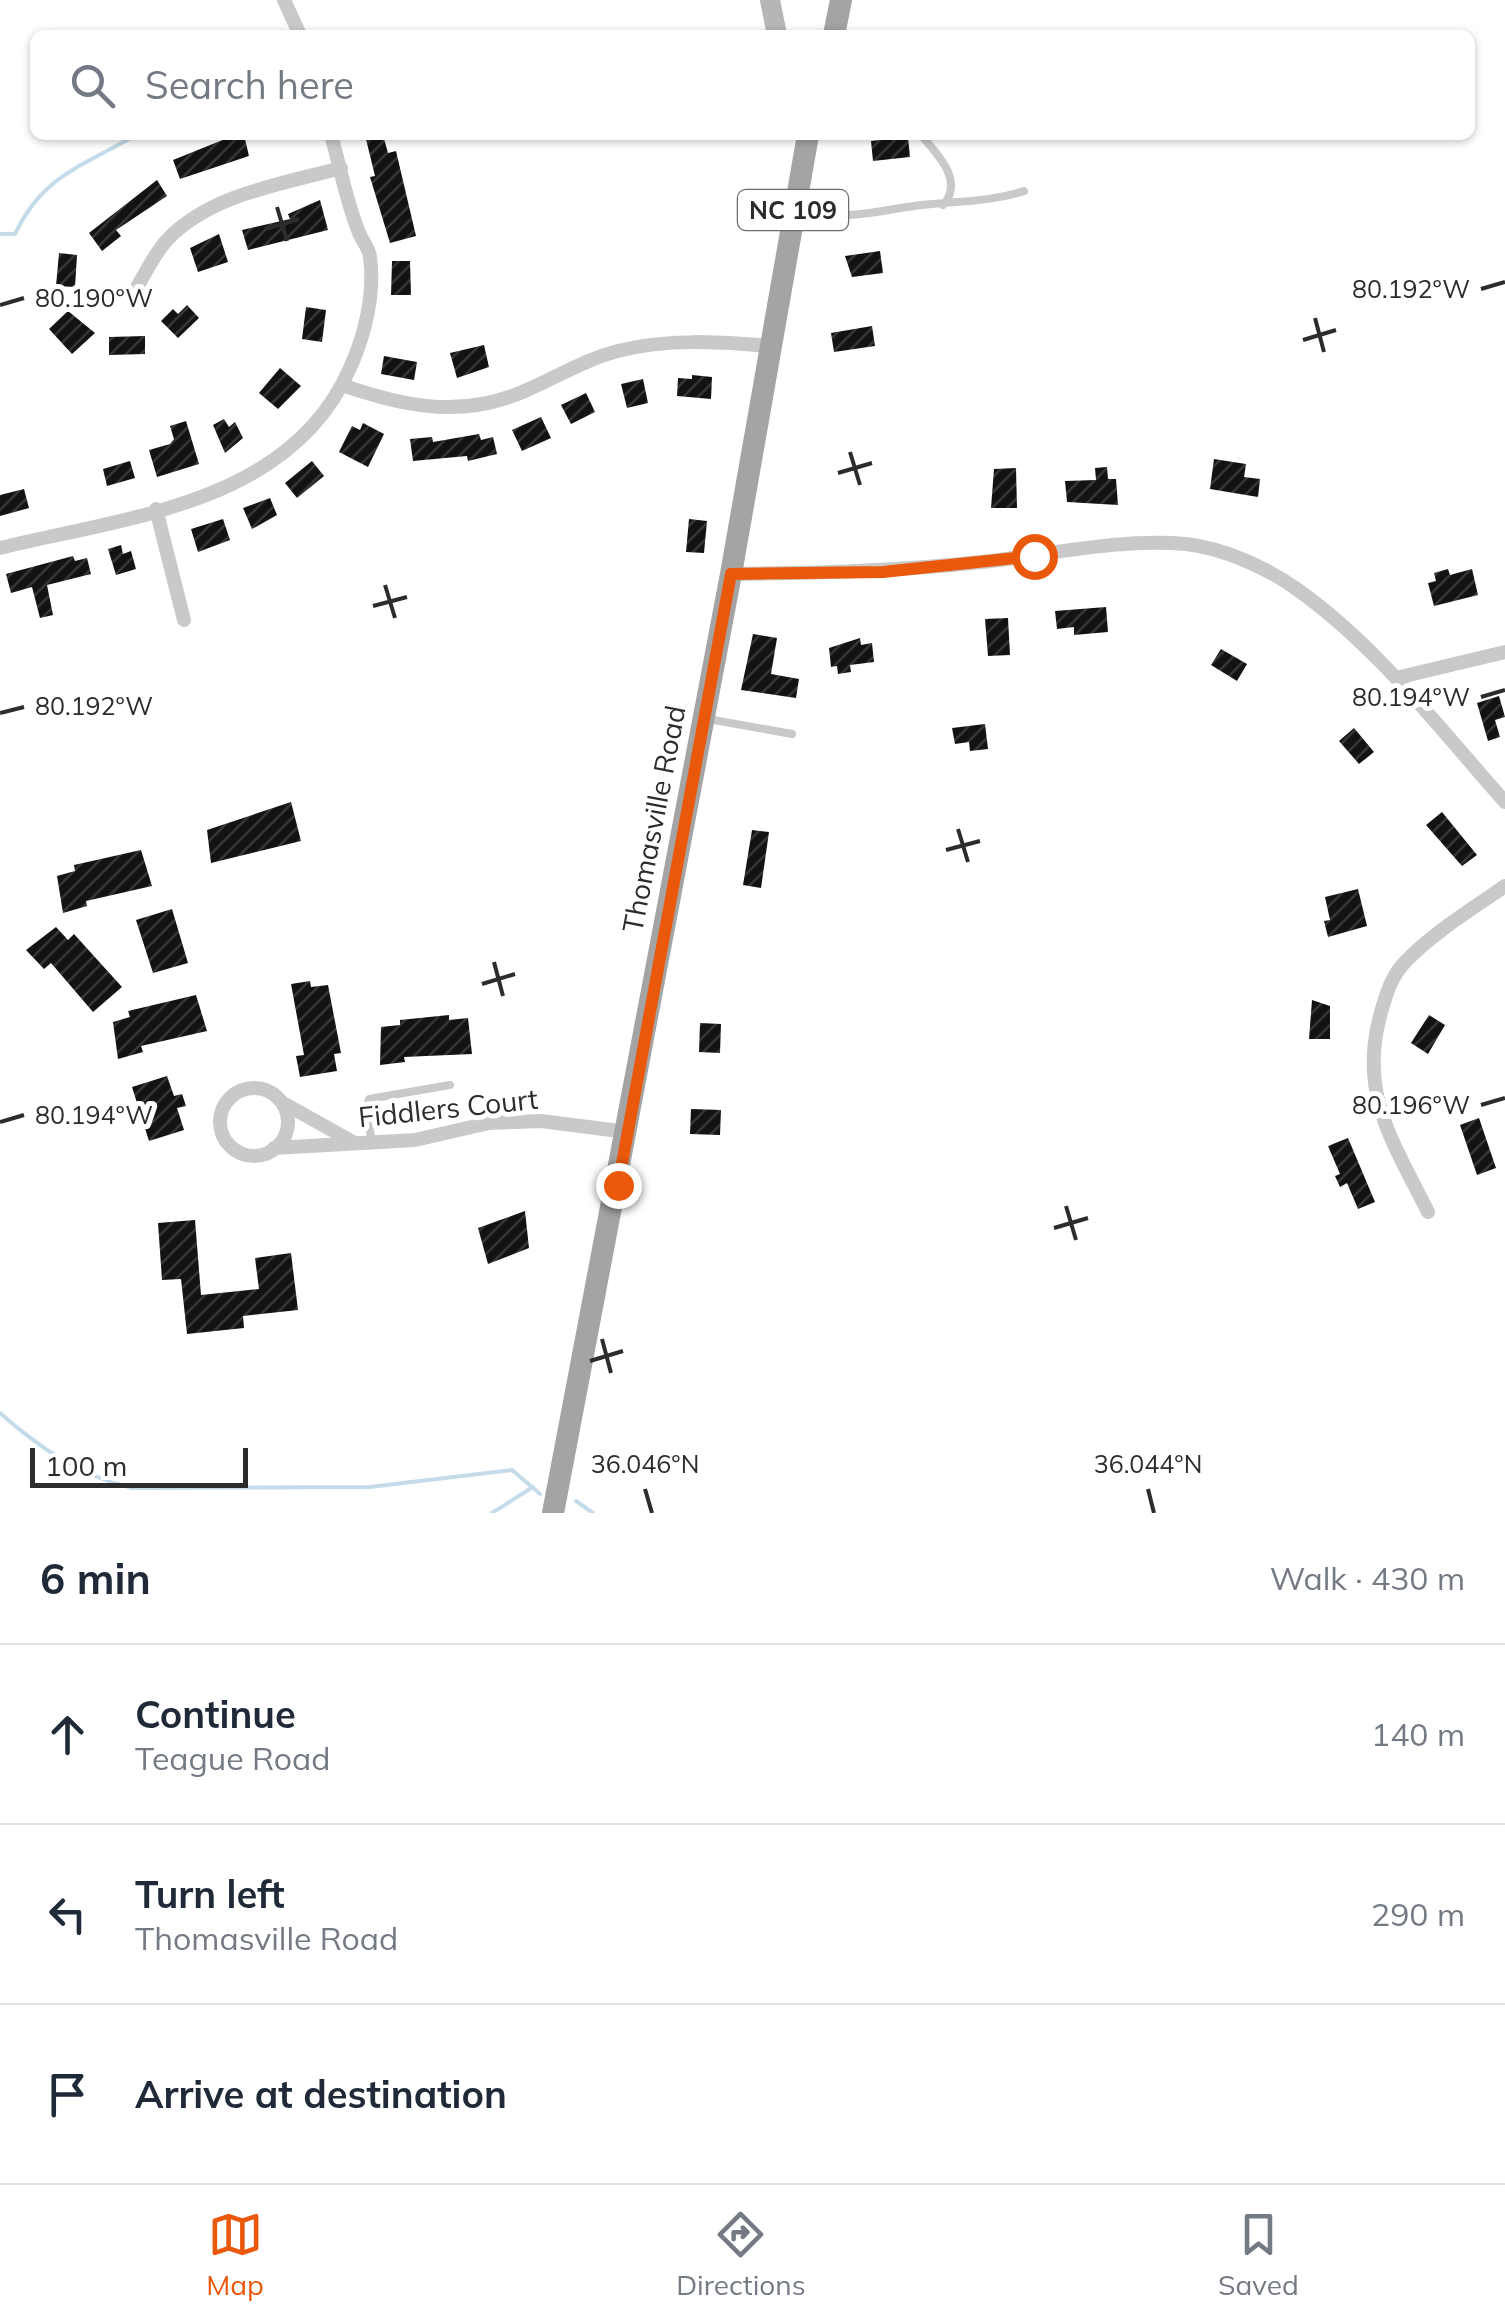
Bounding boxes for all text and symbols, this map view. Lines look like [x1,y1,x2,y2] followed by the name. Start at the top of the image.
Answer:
[30,30,1475,140] search box
[65,58,120,113] icon: search
[145,61,354,109] text: Search here
[738,190,848,230] road number: NC 109
[1352,273,1470,304] text: 80.192°W
[35,282,153,313] text: 80.190°W
[1012,534,1058,580] route start
[1352,681,1470,712] text: 80.194°W
[35,690,153,721] text: 80.192°W
[614,703,693,935] street label: Thomasville Road
[357,1081,540,1134] street label: Fiddlers Court
[1352,1089,1470,1120] text: 80.196°W
[35,1099,153,1130] text: 80.194°W
[596,1163,642,1209] route end
[30,1443,248,1488] scale bar
[45,1448,127,1483] text: 100 m
[591,1448,699,1479] text: 36.046°N
[1094,1448,1202,1479] text: 36.044°N
[40,1552,151,1605] text: 6 min
[1270,1558,1465,1598] text: Walk · 430 m
[135,1690,296,1738] text: Continue
[40,1707,95,1762] icon: ahead
[1371,1714,1465,1754] text: 140 m
[135,1738,330,1778] text: Teague Road
[135,1870,285,1918] text: Turn left
[40,1887,95,1942] icon: left
[1371,1894,1465,1934] text: 290 m
[135,1918,398,1958] text: Thomasville Road
[40,2067,95,2122] icon: arrive
[135,2070,507,2118] text: Arrive at destination
[206,2207,264,2302] tab: Map
[676,2207,806,2302] tab: Directions
[1218,2207,1299,2302] tab: Saved

